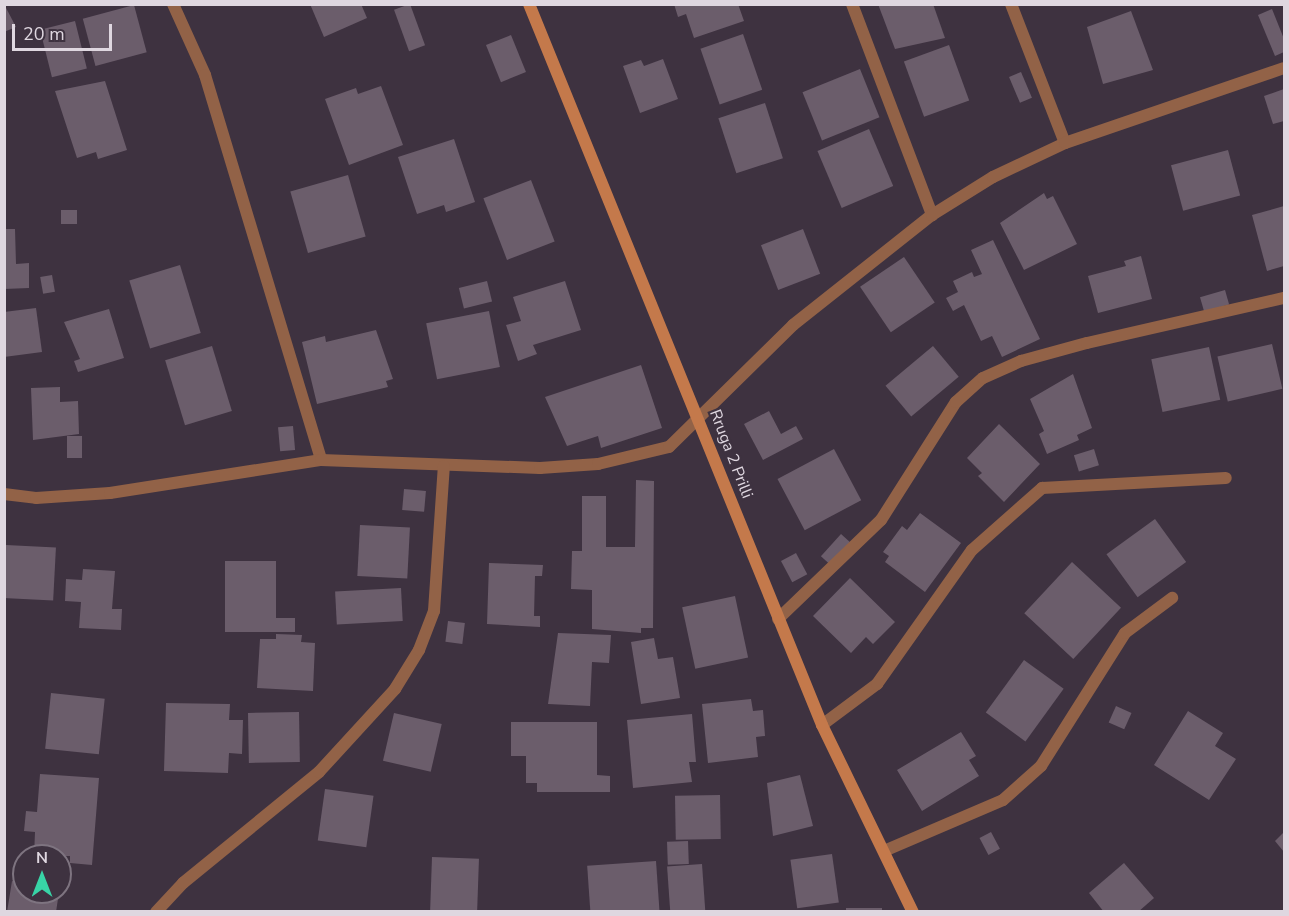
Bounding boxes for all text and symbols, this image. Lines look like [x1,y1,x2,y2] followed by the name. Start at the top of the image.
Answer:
[15,12,116,50] scale bar
[23,22,65,46] text: 20 m
[705,407,757,501] street label: Rruga 2 Prilli
[12,844,72,904] north arrow
[36,847,48,869] text: N

